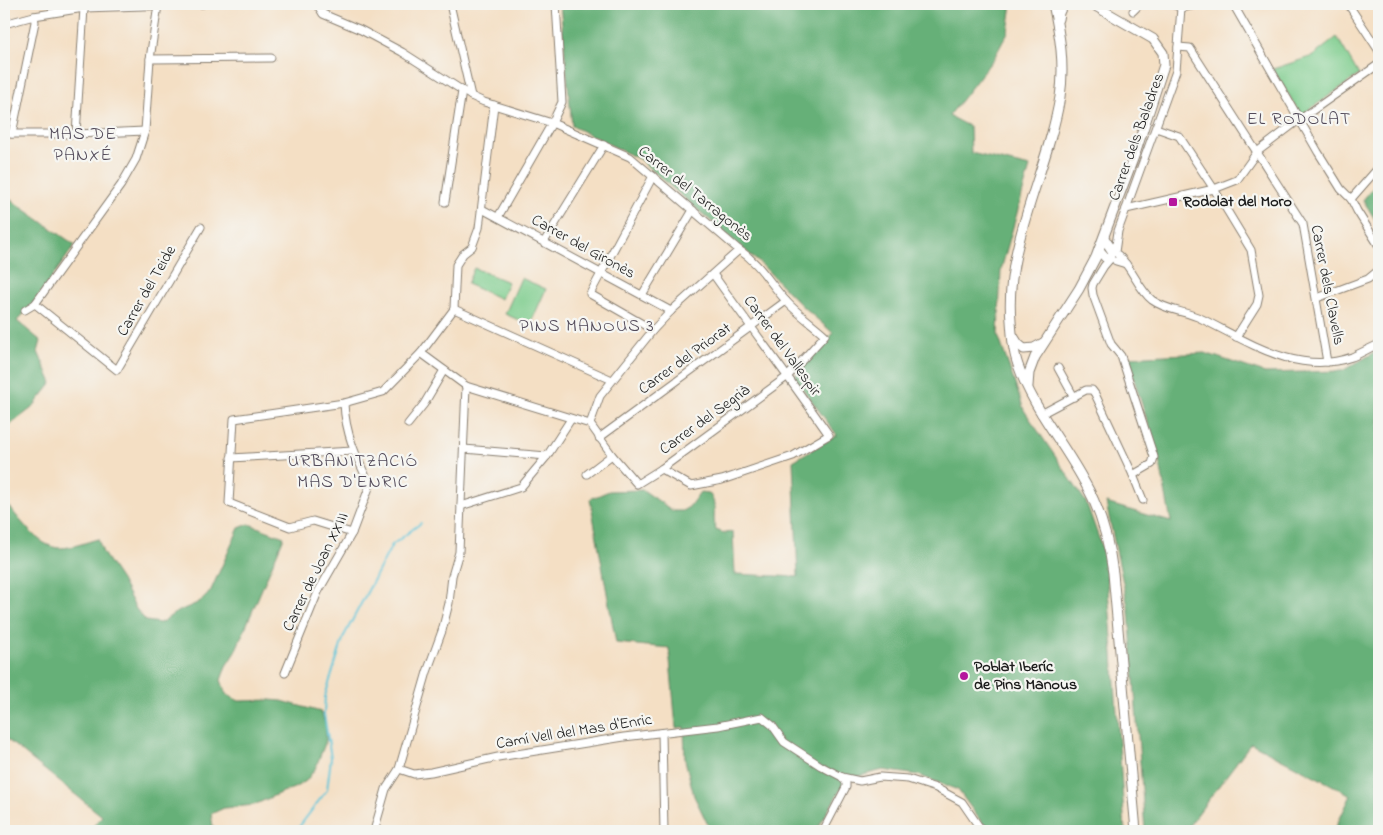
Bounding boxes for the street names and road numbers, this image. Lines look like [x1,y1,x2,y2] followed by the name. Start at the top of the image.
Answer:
[1103,70,1171,204] street label: Carrer dels Baladres
[632,140,758,248] street label: Carrer del Tarragonès
[527,208,639,286] street label: Carrer del Gironès
[1304,223,1350,347] street label: Carrer dels Clavells
[111,240,183,341] street label: Carrer del Teide
[737,291,827,402] street label: Carrer del Vallespir
[634,317,737,401] street label: Carrer del Priorat
[655,379,755,461] street label: Carrer del Segrià
[277,508,355,636] street label: Carrer de Joan XXIII
[494,708,654,756] street label: Camí Vell del Mas d'Enric

